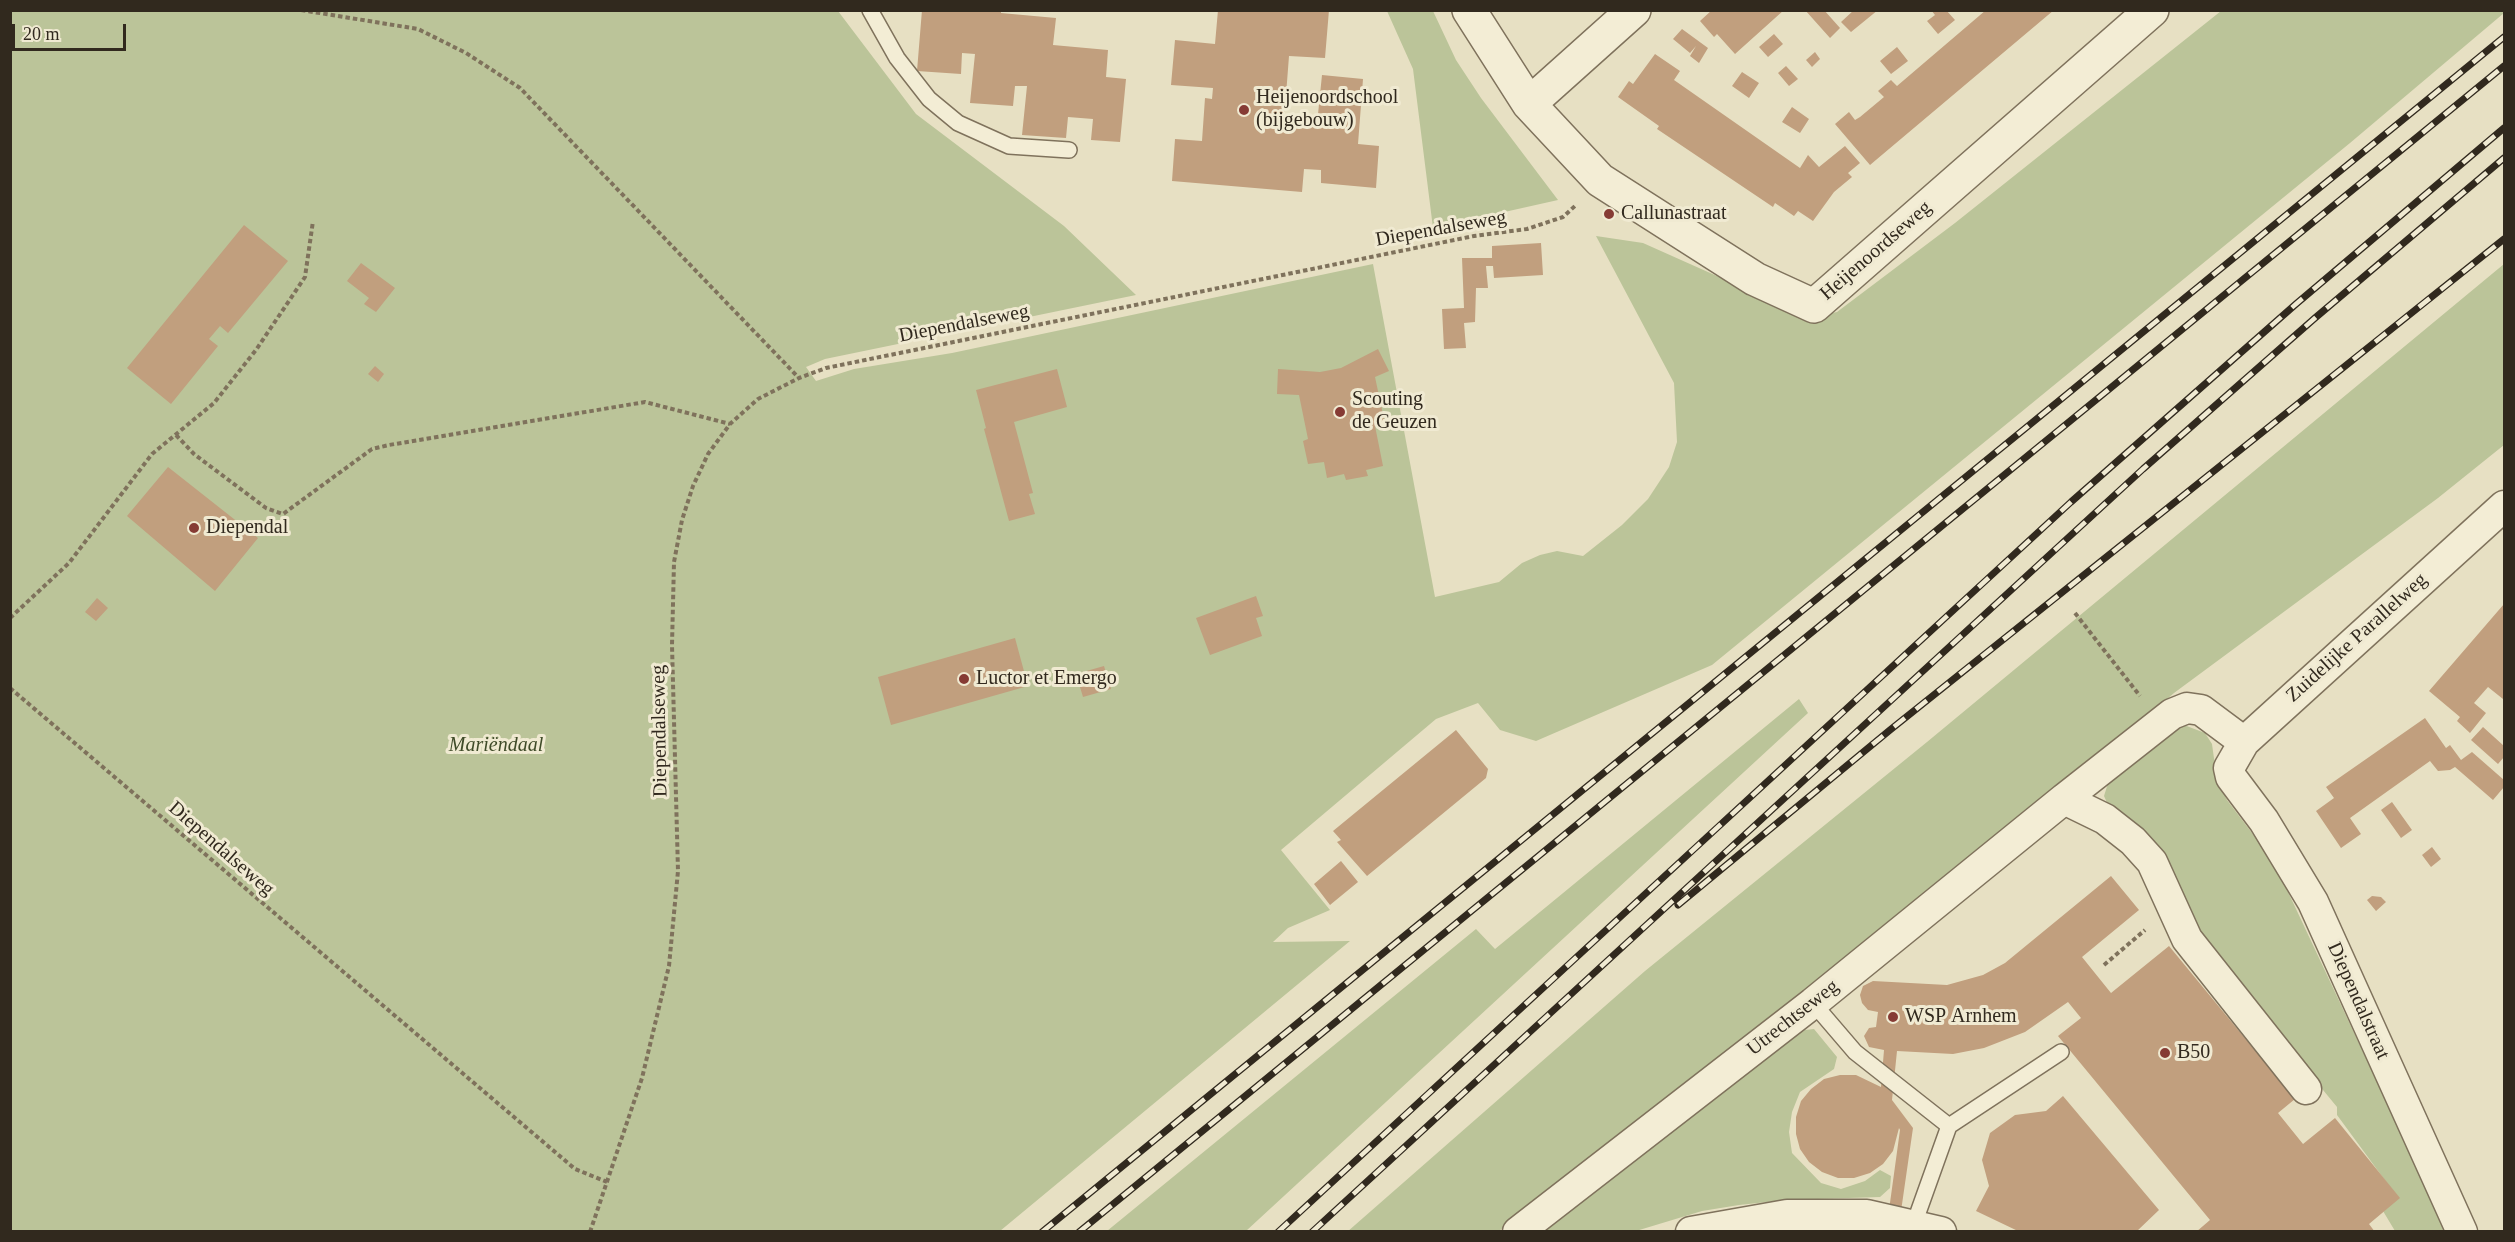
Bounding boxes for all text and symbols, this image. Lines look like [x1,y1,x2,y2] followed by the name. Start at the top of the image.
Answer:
[15,12,129,50] scale bar
[23,24,60,44] text: 20 m
[1256,86,1398,133] place label: Heijenoordschool (bijgebouw)
[1237,103,1251,117] marker: Heijenoordschool (bijgebouw)
[1815,196,1937,306] street label: Heijenoordseweg
[1621,202,1727,226] place label: Callunastraat
[1374,206,1508,252] street label: Diependalseweg
[1602,207,1616,221] marker: Callunastraat
[897,300,1031,348] street label: Diependalseweg
[1352,388,1437,435] place label: Scouting de Geuzen
[1333,405,1347,419] marker: Scouting de Geuzen
[206,516,288,540] place label: Diependal
[187,521,201,535] marker: Diependal
[2281,568,2433,708] street label: Zuidelijke Parallelweg
[647,665,673,797] street label: Diependalseweg
[976,667,1117,691] place label: Luctor et Emergo
[957,672,971,686] marker: Luctor et Emergo
[449,734,543,758] park label: Mariëndaal
[163,797,279,901] street label: Diependalseweg
[2322,939,2394,1063] street label: Diependalstraat
[1742,975,1844,1061] street label: Utrechtseweg
[1905,1005,2017,1029] place label: WSP Arnhem
[1886,1010,1900,1024] marker: WSP Arnhem
[2177,1041,2210,1065] place label: B50
[2158,1046,2172,1060] marker: B50

